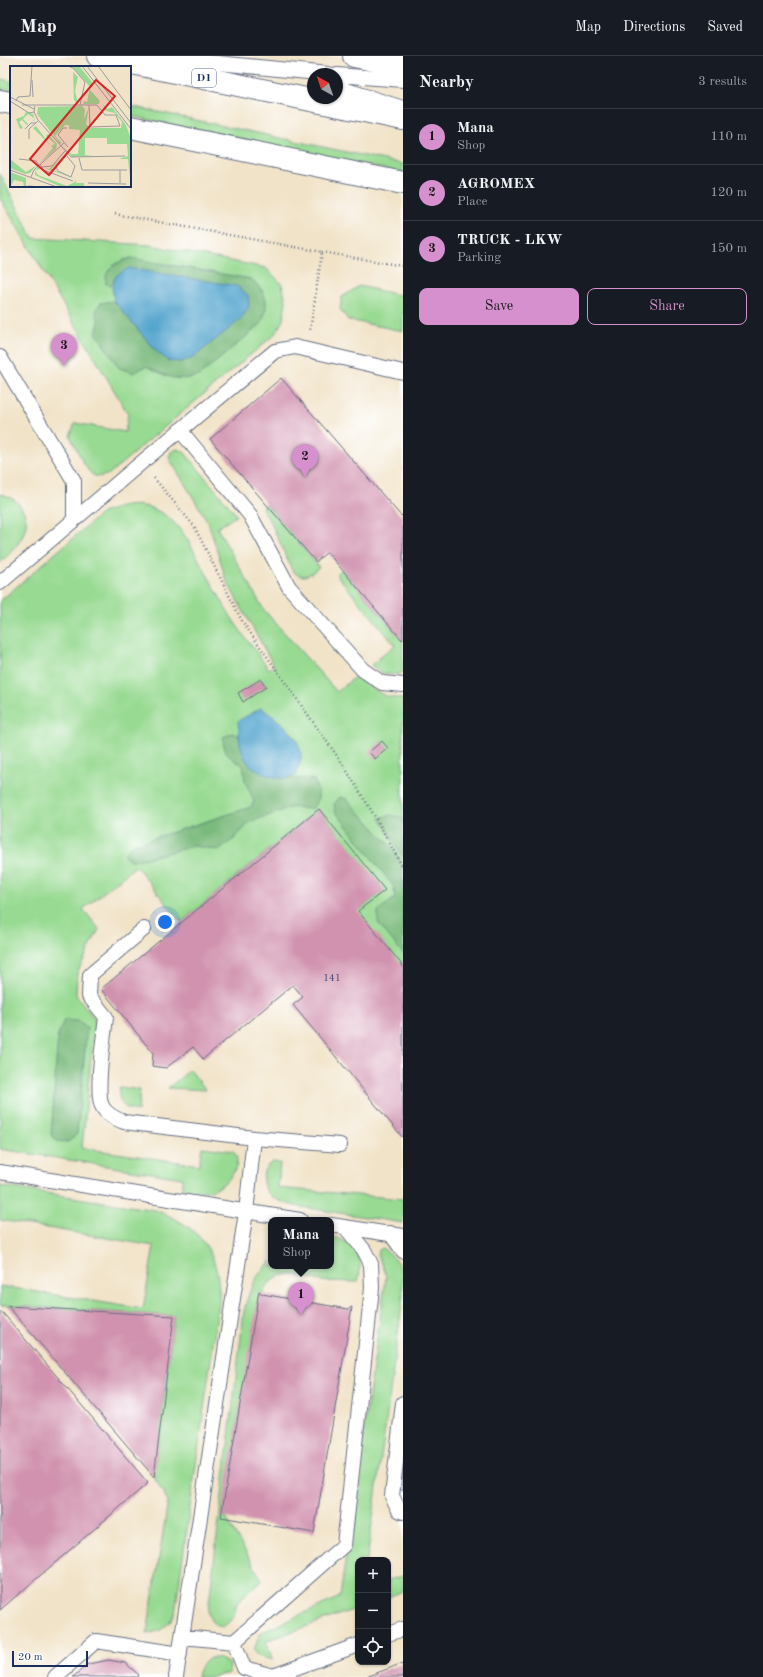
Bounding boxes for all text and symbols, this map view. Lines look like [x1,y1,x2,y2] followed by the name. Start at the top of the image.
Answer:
[20,18,57,37] text: Map
[575,20,601,34] text: Map
[623,20,685,34] text: Directions
[707,20,743,34] text: Saved
[10,66,131,187] inset map
[307,68,343,104] north arrow
[192,69,216,87] road number: D1
[419,74,474,91] text: Nearby
[698,75,747,88] text: 3 results
[457,121,494,136] text: Mana
[428,130,436,143] text: 1
[710,130,747,143] text: 110 m
[457,139,485,152] text: Shop
[457,177,535,192] text: AGROMEX
[428,186,436,199] text: 2
[710,186,747,199] text: 120 m
[457,195,487,208] text: Place
[457,233,562,248] text: TRUCK - LKW
[428,242,436,255] text: 3
[710,242,747,255] text: 150 m
[457,251,501,264] text: Parking
[419,288,579,325] button: Save
[587,288,747,325] button: Share
[51,333,77,366] pin: 3
[292,444,318,477] pin: 2
[155,912,175,932] your location
[323,973,341,983] house number: 141
[268,1217,334,1269] popup
[283,1228,319,1243] text: Mana
[283,1246,311,1259] text: Shop
[288,1282,314,1315] pin: 1
[355,1557,391,1665] map controls
[355,1557,391,1593] button: +
[355,1593,391,1629] button: −
[355,1629,391,1665] button: locate
[12,1649,88,1668] scale bar
[18,1652,43,1663] text: 20 m

